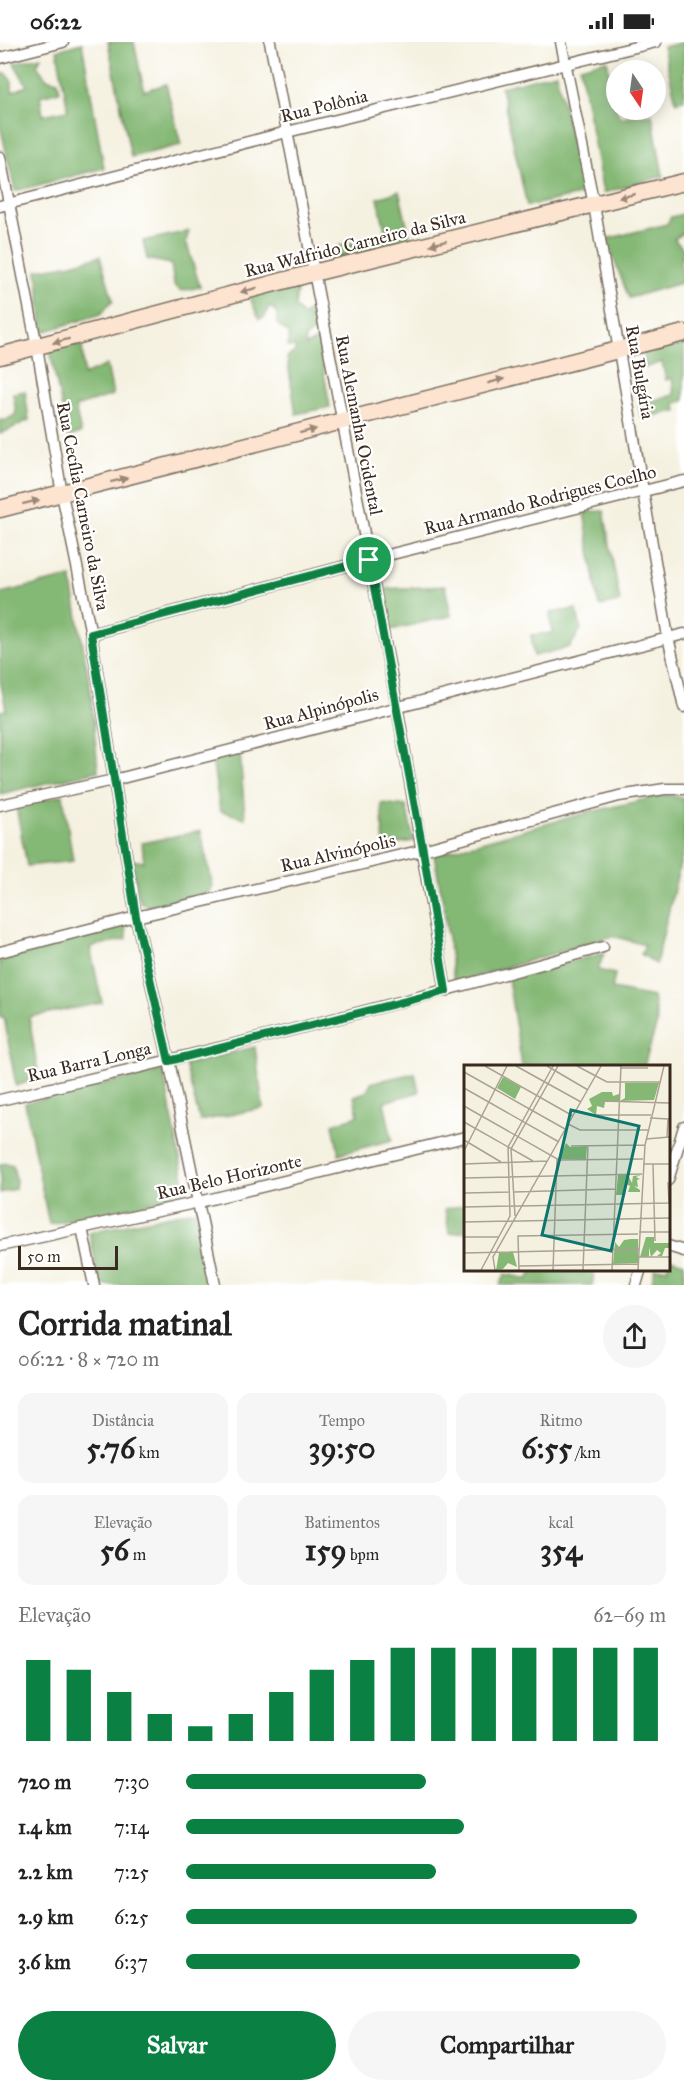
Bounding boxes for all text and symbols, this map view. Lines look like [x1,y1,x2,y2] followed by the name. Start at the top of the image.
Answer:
[30,8,81,35] text: 06:22
[606,60,666,120] north arrow
[606,60,666,120] map controls
[278,84,370,127] street label: Rua Polônia
[618,192,636,201] one-way arrow
[242,206,468,282] street label: Rua Walfrido Carneiro da Silva
[429,238,447,248] one-way arrow
[240,286,258,296] one-way arrow
[620,323,659,421] street label: Rua Bulgária
[331,333,387,517] street label: Rua Alemanha Ocidental
[51,337,69,346] one-way arrow
[487,376,505,386] one-way arrow
[52,400,114,613] street label: Rua Cecília Carneiro da Silva
[298,426,317,436] one-way arrow
[422,460,659,541] street label: Rua Armando Rodrigues Coelho
[110,474,128,484] one-way arrow
[22,496,40,506] one-way arrow
[343,534,394,585] pin
[352,543,385,576] icon: arrive
[261,683,381,735] street label: Rua Alpinópolis
[278,829,398,877] street label: Rua Alvinópolis
[25,1037,154,1088] street label: Rua Barra Longa
[464,1065,669,1270] inset map
[154,1150,304,1204] street label: Rua Belo Horizonte
[18,1243,118,1270] scale bar
[27,1247,61,1266] text: 50 m
[18,1304,232,1344] text: Corrida matinal
[603,1305,666,1368] button: share
[18,1347,159,1371] text: 06:22 · 8 × 720 m
[92,1411,154,1430] text: Distância
[319,1411,365,1430] text: Tempo
[540,1411,582,1430] text: Ritmo
[86,1430,135,1466] text: 5.76
[308,1430,376,1466] text: 39:50
[521,1430,572,1466] text: 6:55
[135,1443,160,1462] text: km
[572,1443,601,1462] text: /km
[94,1513,152,1532] text: Elevação
[304,1513,380,1532] text: Batimentos
[548,1513,574,1532] text: kcal
[100,1532,129,1568] text: 56
[305,1532,347,1568] text: 159
[540,1532,582,1568] text: 354
[129,1545,146,1564] text: m
[347,1545,379,1564] text: bpm
[18,1603,91,1627] text: Elevação
[593,1603,666,1627] text: 62–69 m
[18,1770,71,1794] text: 720 m
[114,1770,149,1794] text: 7:30
[18,1815,72,1839] text: 1.4 km
[114,1815,149,1839] text: 7:14
[18,1860,73,1884] text: 2.2 km
[114,1860,149,1884] text: 7:25
[18,1905,74,1929] text: 2.9 km
[114,1905,148,1929] text: 6:25
[18,1950,71,1974] text: 3.6 km
[114,1950,148,1974] text: 6:37
[18,2011,336,2080] button: Salvar
[348,2011,666,2080] button: Compartilhar

